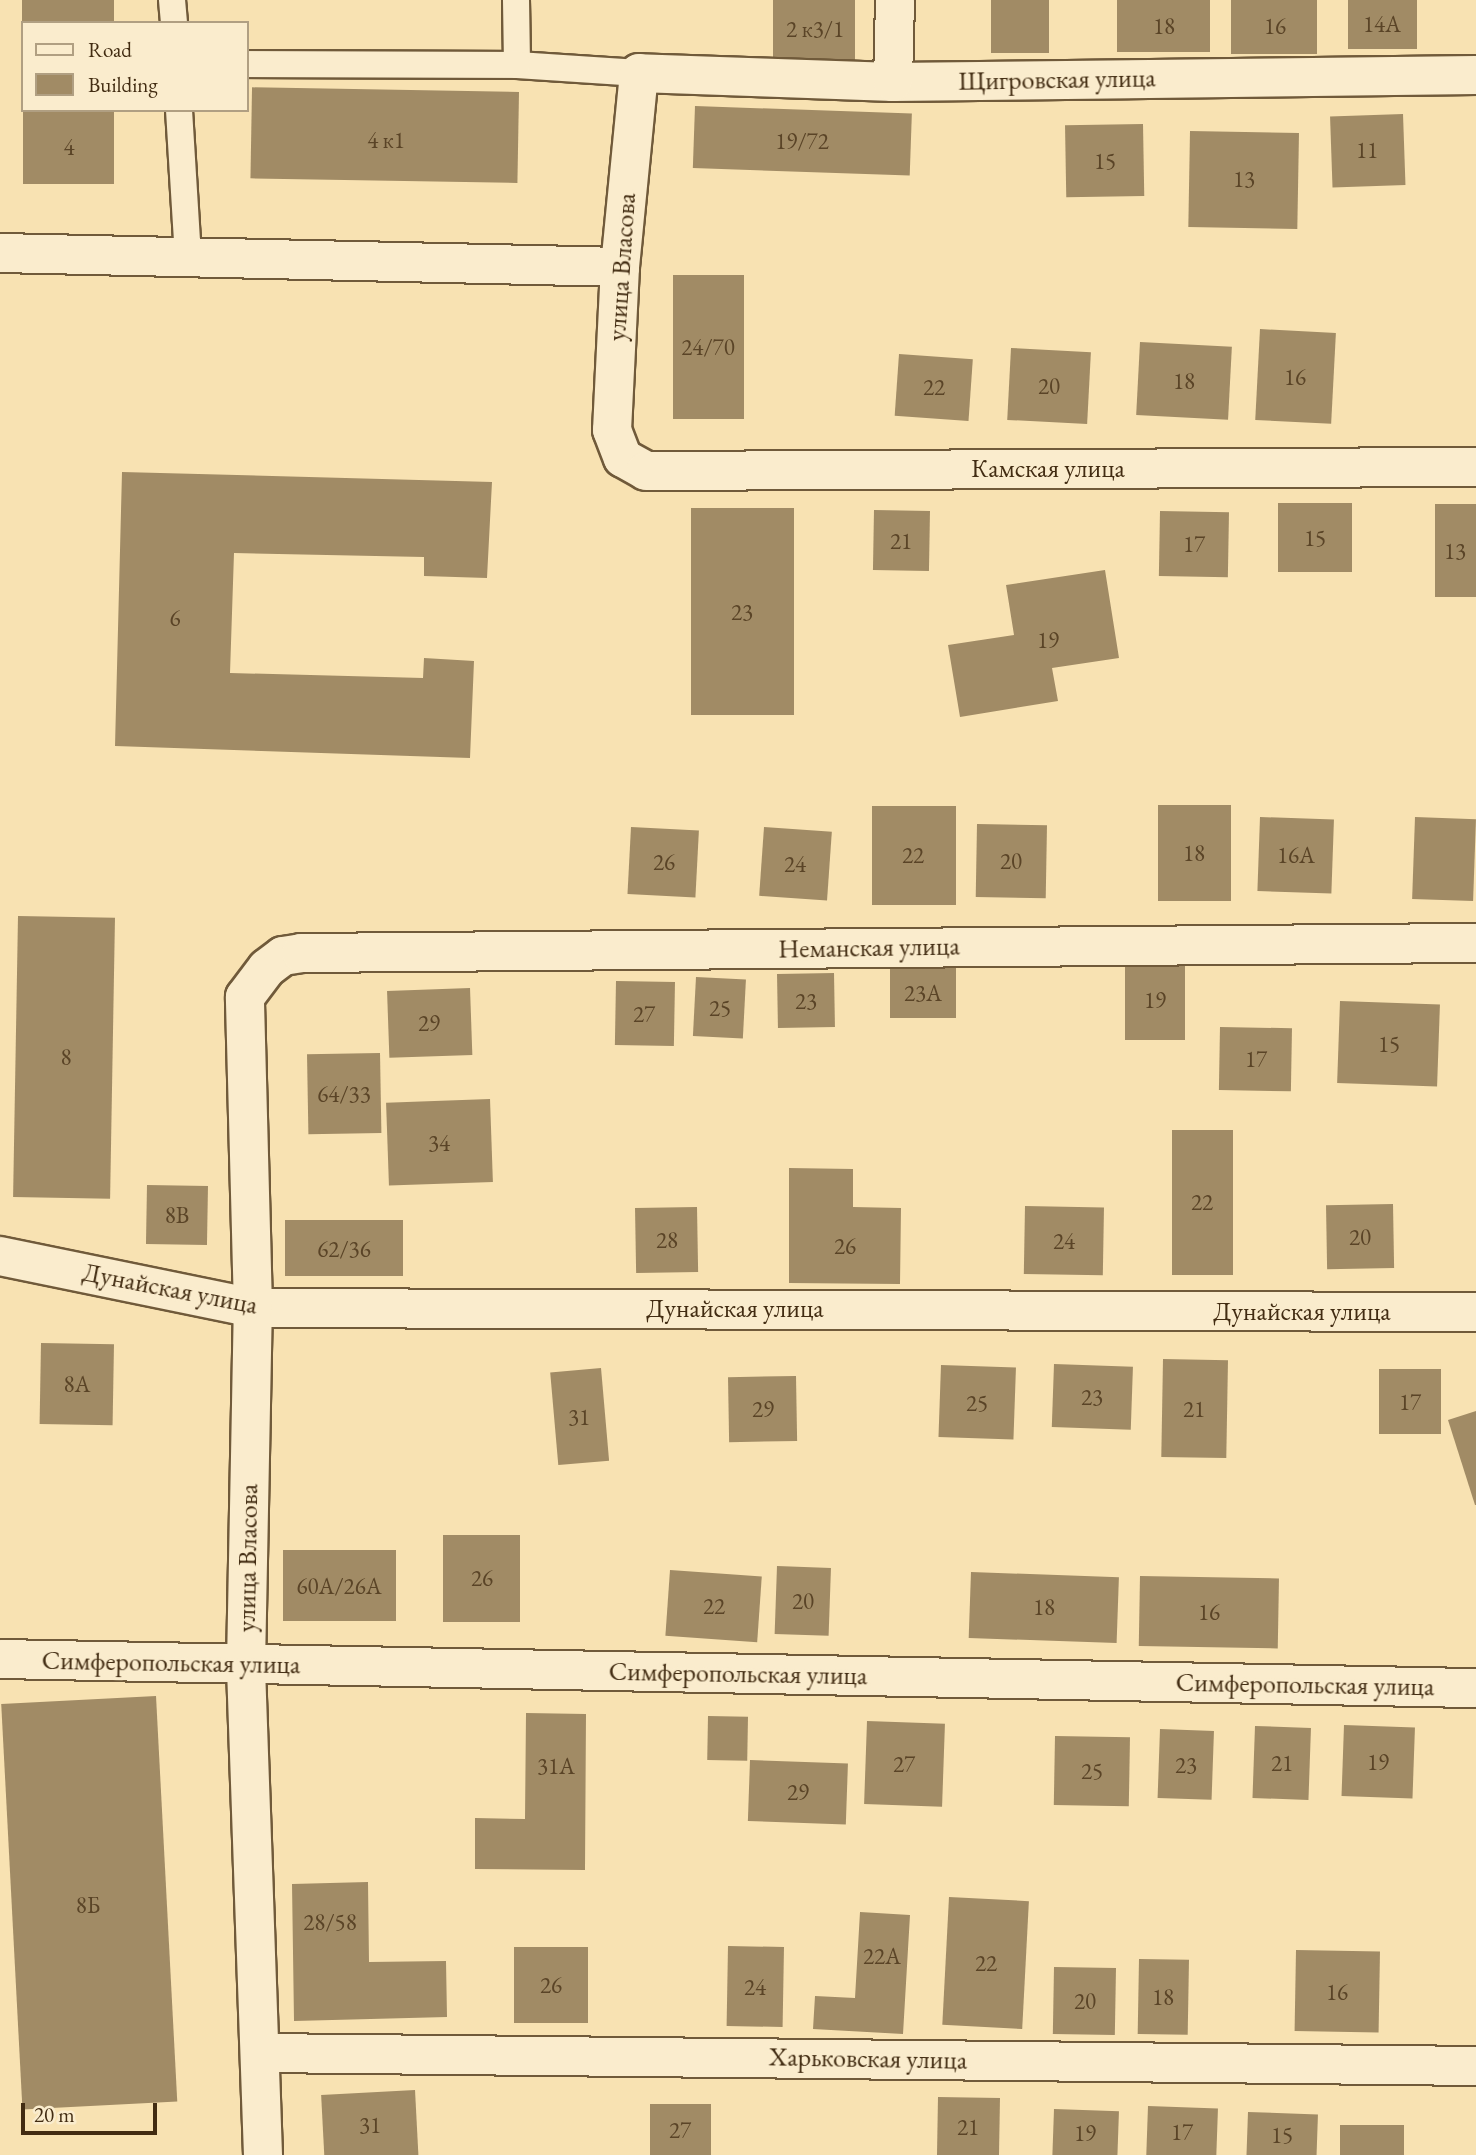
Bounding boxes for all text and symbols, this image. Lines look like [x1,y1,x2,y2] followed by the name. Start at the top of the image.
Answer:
[1363,10,1401,38] house number: 14А
[1153,12,1175,40] house number: 18
[1264,12,1286,40] house number: 16
[786,15,844,43] house number: 2 к3/1
[21,21,248,112] legend
[88,36,132,63] text: Road
[958,63,1156,97] street label: Щигровская улица
[88,71,158,98] text: Building
[367,126,405,154] house number: 4 к1
[775,127,829,155] house number: 19/72
[63,133,75,161] house number: 4
[1356,136,1378,164] house number: 11
[1094,147,1116,175] house number: 15
[1233,165,1255,193] house number: 13
[601,192,643,342] street label: улица Власова
[681,333,735,361] house number: 24/70
[1284,363,1306,391] house number: 16
[1173,367,1195,395] house number: 18
[1038,372,1060,400] house number: 20
[923,373,945,401] house number: 22
[971,453,1125,485] street label: Камская улица
[1304,524,1326,552] house number: 15
[890,527,912,555] house number: 21
[1183,530,1205,558] house number: 17
[1444,537,1466,565] house number: 13
[731,598,753,626] house number: 23
[169,604,181,632] house number: 6
[1037,626,1059,654] house number: 19
[1183,839,1205,867] house number: 18
[902,841,924,869] house number: 22
[1277,841,1315,869] house number: 16А
[1000,847,1022,875] house number: 20
[653,848,675,876] house number: 26
[784,850,806,878] house number: 24
[778,931,960,965] street label: Неманская улица
[904,979,942,1007] house number: 23А
[1144,986,1166,1014] house number: 19
[795,987,817,1015] house number: 23
[709,994,731,1022] house number: 25
[633,1000,655,1028] house number: 27
[418,1009,440,1037] house number: 29
[1378,1030,1400,1058] house number: 15
[60,1043,72,1071] house number: 8
[1245,1045,1267,1073] house number: 17
[317,1080,371,1108] house number: 64/33
[428,1129,450,1157] house number: 34
[1191,1188,1213,1216] house number: 22
[165,1201,189,1229] house number: 8В
[1349,1223,1371,1251] house number: 20
[656,1226,678,1254] house number: 28
[1053,1227,1075,1255] house number: 24
[834,1232,856,1260] house number: 26
[317,1235,371,1263] house number: 62/36
[80,1257,260,1321] street label: Дунайская улица
[646,1293,824,1325] street label: Дунайская улица
[1213,1296,1391,1328] street label: Дунайская улица
[64,1370,90,1398] house number: 8А
[1081,1383,1103,1411] house number: 23
[1399,1388,1421,1416] house number: 17
[966,1389,988,1417] house number: 25
[752,1395,774,1423] house number: 29
[1183,1395,1205,1423] house number: 21
[568,1403,590,1431] house number: 31
[231,1484,265,1632] street label: улица Власова
[471,1564,493,1592] house number: 26
[296,1572,382,1600] house number: 60А/26А
[792,1587,814,1615] house number: 20
[703,1592,725,1620] house number: 22
[1033,1593,1055,1621] house number: 18
[1198,1598,1220,1626] house number: 16
[41,1645,301,1681] street label: Симферопольская улица
[608,1656,868,1692] street label: Симферопольская улица
[1175,1667,1435,1703] street label: Симферопольская улица
[1367,1748,1389,1776] house number: 19
[1271,1749,1293,1777] house number: 21
[893,1750,915,1778] house number: 27
[1175,1751,1197,1779] house number: 23
[537,1752,575,1780] house number: 31А
[1081,1757,1103,1785] house number: 25
[787,1778,809,1806] house number: 29
[76,1891,100,1919] house number: 8Б
[303,1908,357,1936] house number: 28/58
[863,1942,901,1970] house number: 22А
[975,1949,997,1977] house number: 22
[540,1971,562,1999] house number: 26
[744,1973,766,2001] house number: 24
[1326,1978,1348,2006] house number: 16
[1152,1983,1174,2011] house number: 18
[1074,1987,1096,2015] house number: 20
[769,2042,967,2076] street label: Харьковская улица
[24,2088,161,2132] scale bar
[34,2101,75,2128] text: 20 m
[359,2111,381,2139] house number: 31
[957,2113,979,2141] house number: 21
[669,2116,691,2144] house number: 27
[1171,2118,1193,2146] house number: 17
[1074,2119,1096,2147] house number: 19
[1271,2121,1293,2149] house number: 15

